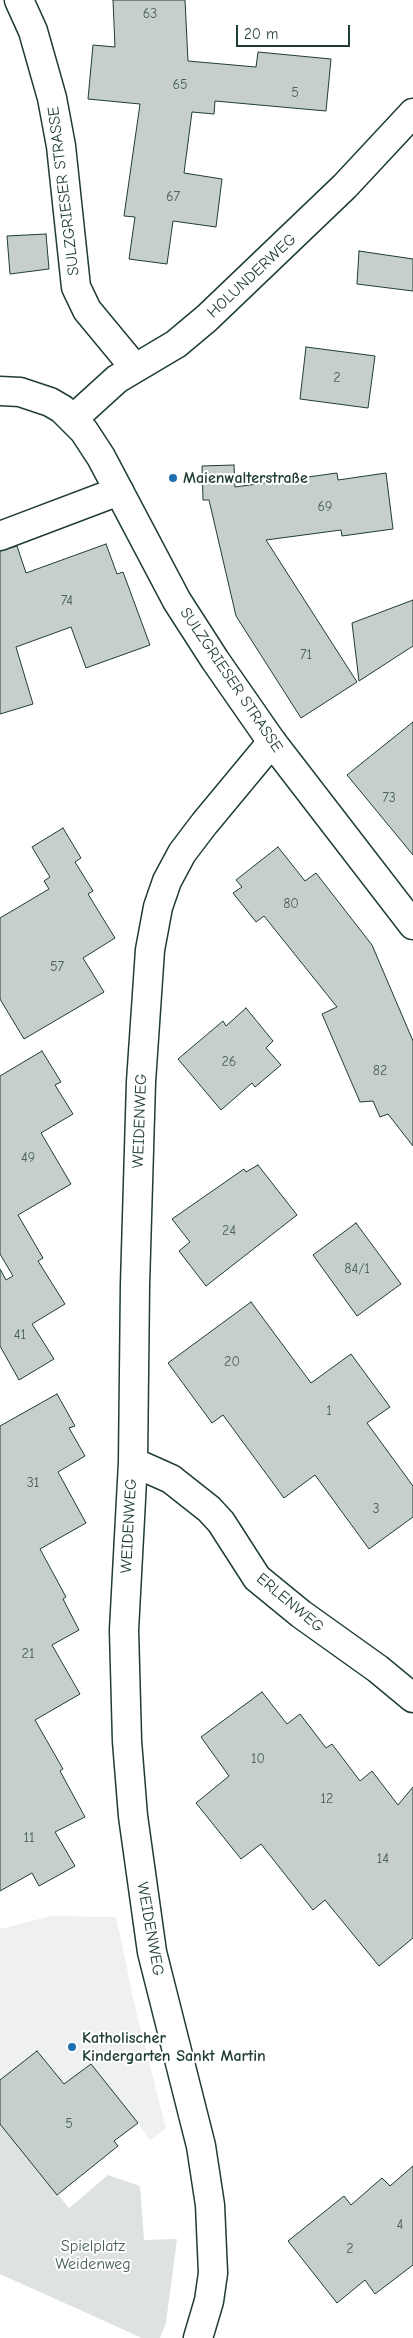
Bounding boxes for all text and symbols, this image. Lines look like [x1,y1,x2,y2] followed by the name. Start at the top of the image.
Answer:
[143,6,157,22] house number: 63
[238,15,352,47] scale bar
[244,25,278,43] text: 20 m
[172,77,188,93] house number: 65
[291,85,299,101] house number: 5
[44,105,84,277] street label: SULZGRIESER STRASSE
[166,189,180,205] house number: 67
[203,230,301,322] street label: HOLUNDERWEG
[333,370,341,386] house number: 2
[183,468,308,488] place label: Maienwalterstraße
[167,472,179,484] marker: Maienwalterstraße
[317,499,333,515] house number: 69
[61,593,73,609] house number: 74
[175,604,287,756] street label: SULZGRIESER STRASSE
[300,647,312,663] house number: 71
[382,790,396,806] house number: 73
[283,896,299,912] house number: 80
[50,959,64,975] house number: 57
[222,1054,236,1070] house number: 26
[373,1063,387,1079] house number: 82
[129,1073,151,1169] street label: WEIDENWEG
[21,1150,35,1166] house number: 49
[222,1223,236,1239] house number: 24
[344,1261,370,1277] house number: 84/1
[14,1327,26,1343] house number: 41
[224,1354,240,1370] house number: 20
[326,1403,332,1419] house number: 1
[27,1475,39,1491] house number: 31
[117,1478,141,1574] street label: WEIDENWEG
[372,1501,380,1517] house number: 3
[252,1569,328,1637] street label: ERLENWEG
[22,1646,34,1662] house number: 21
[251,1751,265,1767] house number: 10
[321,1791,333,1807] house number: 12
[23,1830,35,1846] house number: 11
[377,1851,389,1867] house number: 14
[132,1881,168,1977] street label: WEIDENWEG
[82,2028,266,2066] place label: Katholischer Kindergarten Sankt Martin
[66,2041,78,2053] marker: Katholischer Kindergarten Sankt Martin
[65,2116,73,2132] house number: 5
[397,2217,403,2233] house number: 4
[55,2236,131,2274] park label: Spielplatz Weidenweg
[346,2241,354,2257] house number: 2

